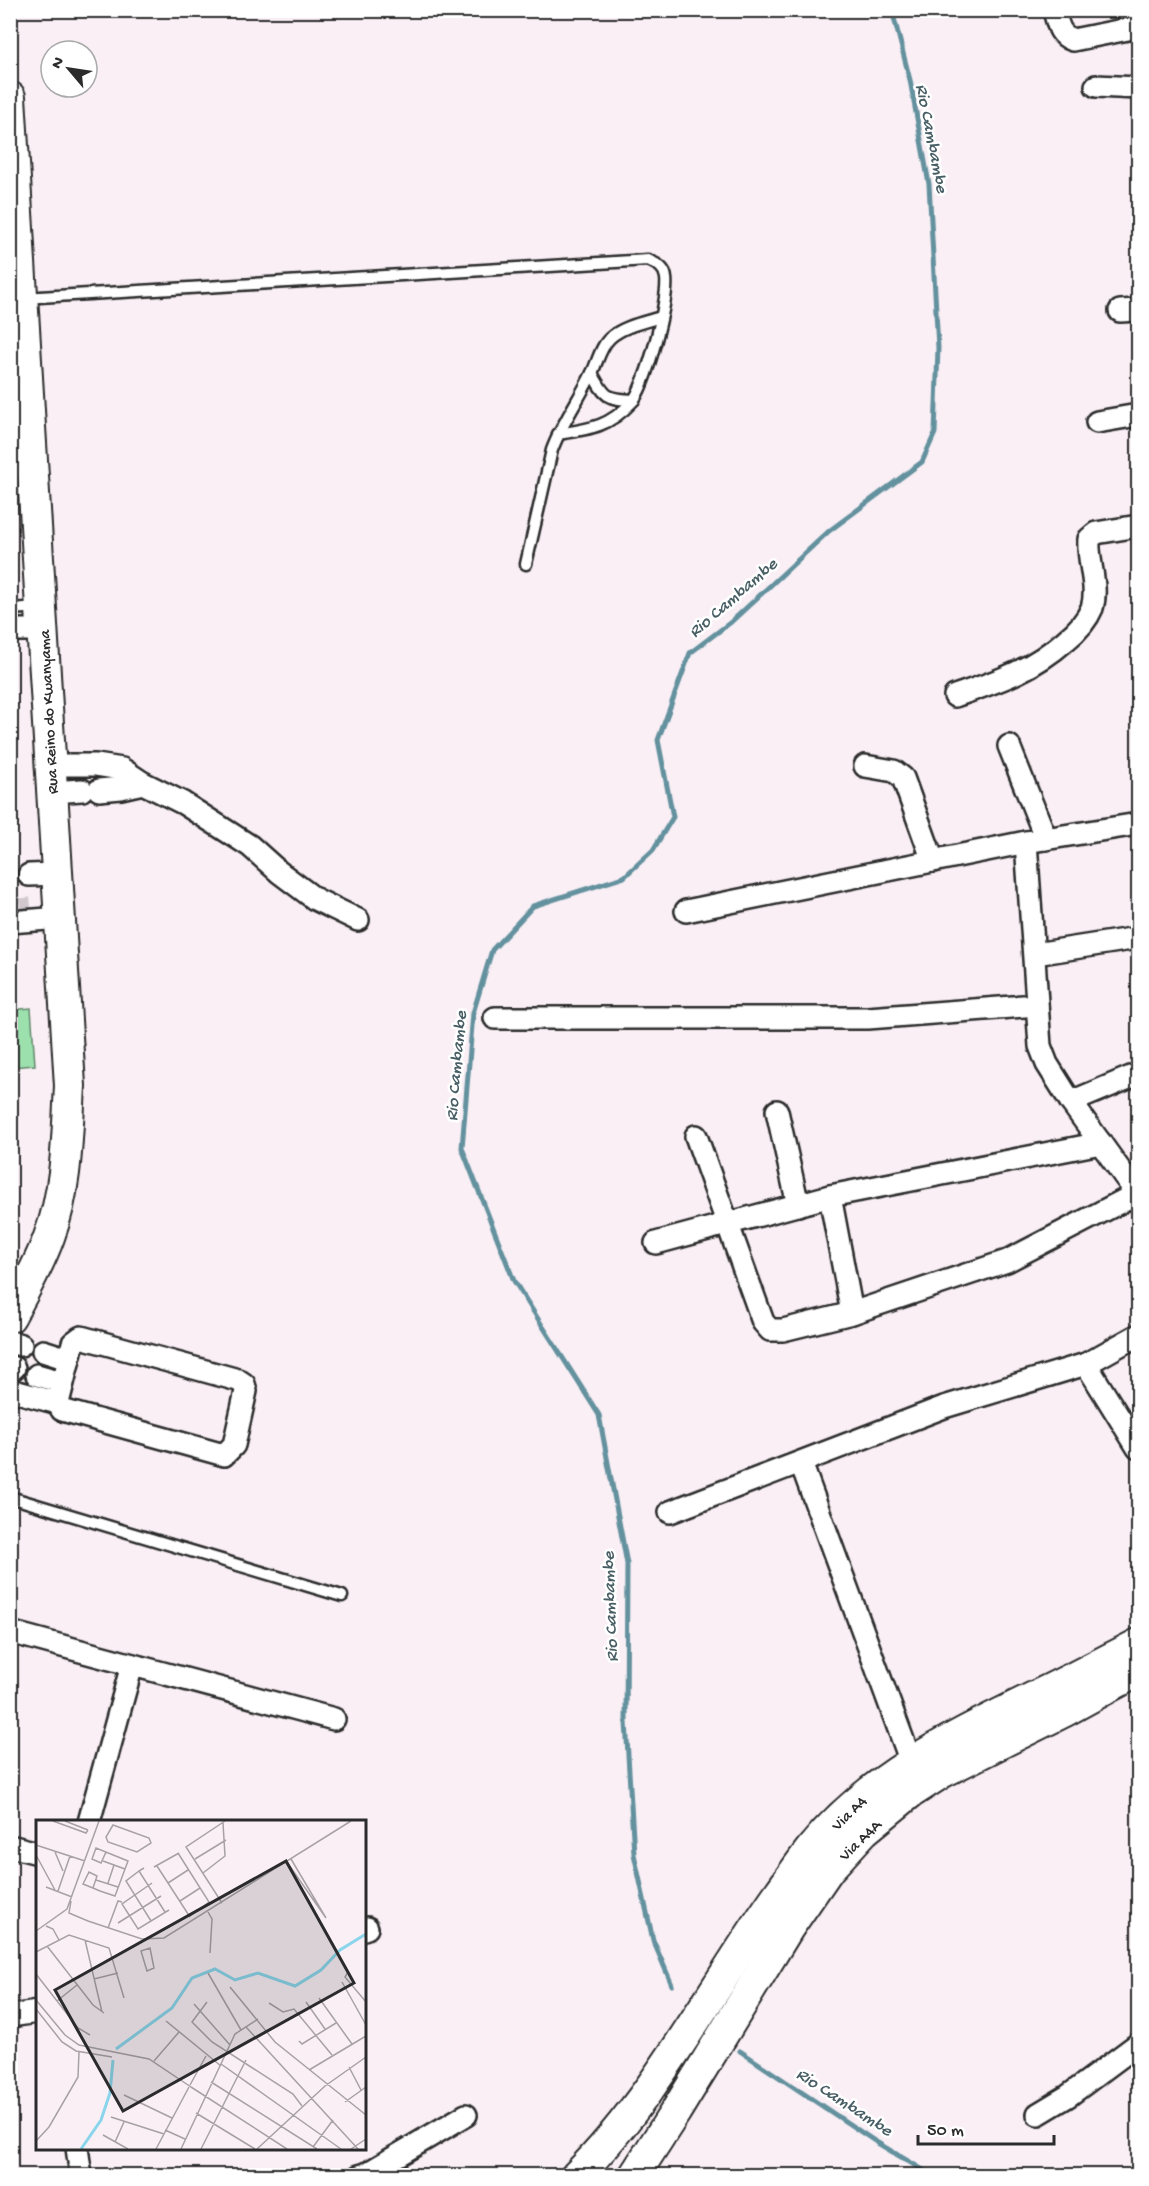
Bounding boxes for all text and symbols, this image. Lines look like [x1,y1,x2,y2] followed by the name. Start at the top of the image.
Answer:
[39,39,99,99] north arrow
[48,54,70,73] text: N
[910,82,952,195] water label: Rio Cambambe
[685,554,783,643] water label: Rio Cambambe
[37,628,64,794] street label: Rua Reino do Kwanyama
[442,1010,473,1122] water label: Rio Cambambe
[599,1551,624,1663] water label: Rio Cambambe
[828,1793,872,1837] street label: Via A4
[836,1816,888,1867] street label: Via A4A
[36,1820,366,2150] inset map
[792,2064,896,2142] water label: Rio Cambambe
[918,2108,1054,2146] scale bar
[927,2121,964,2142] text: 50 m

